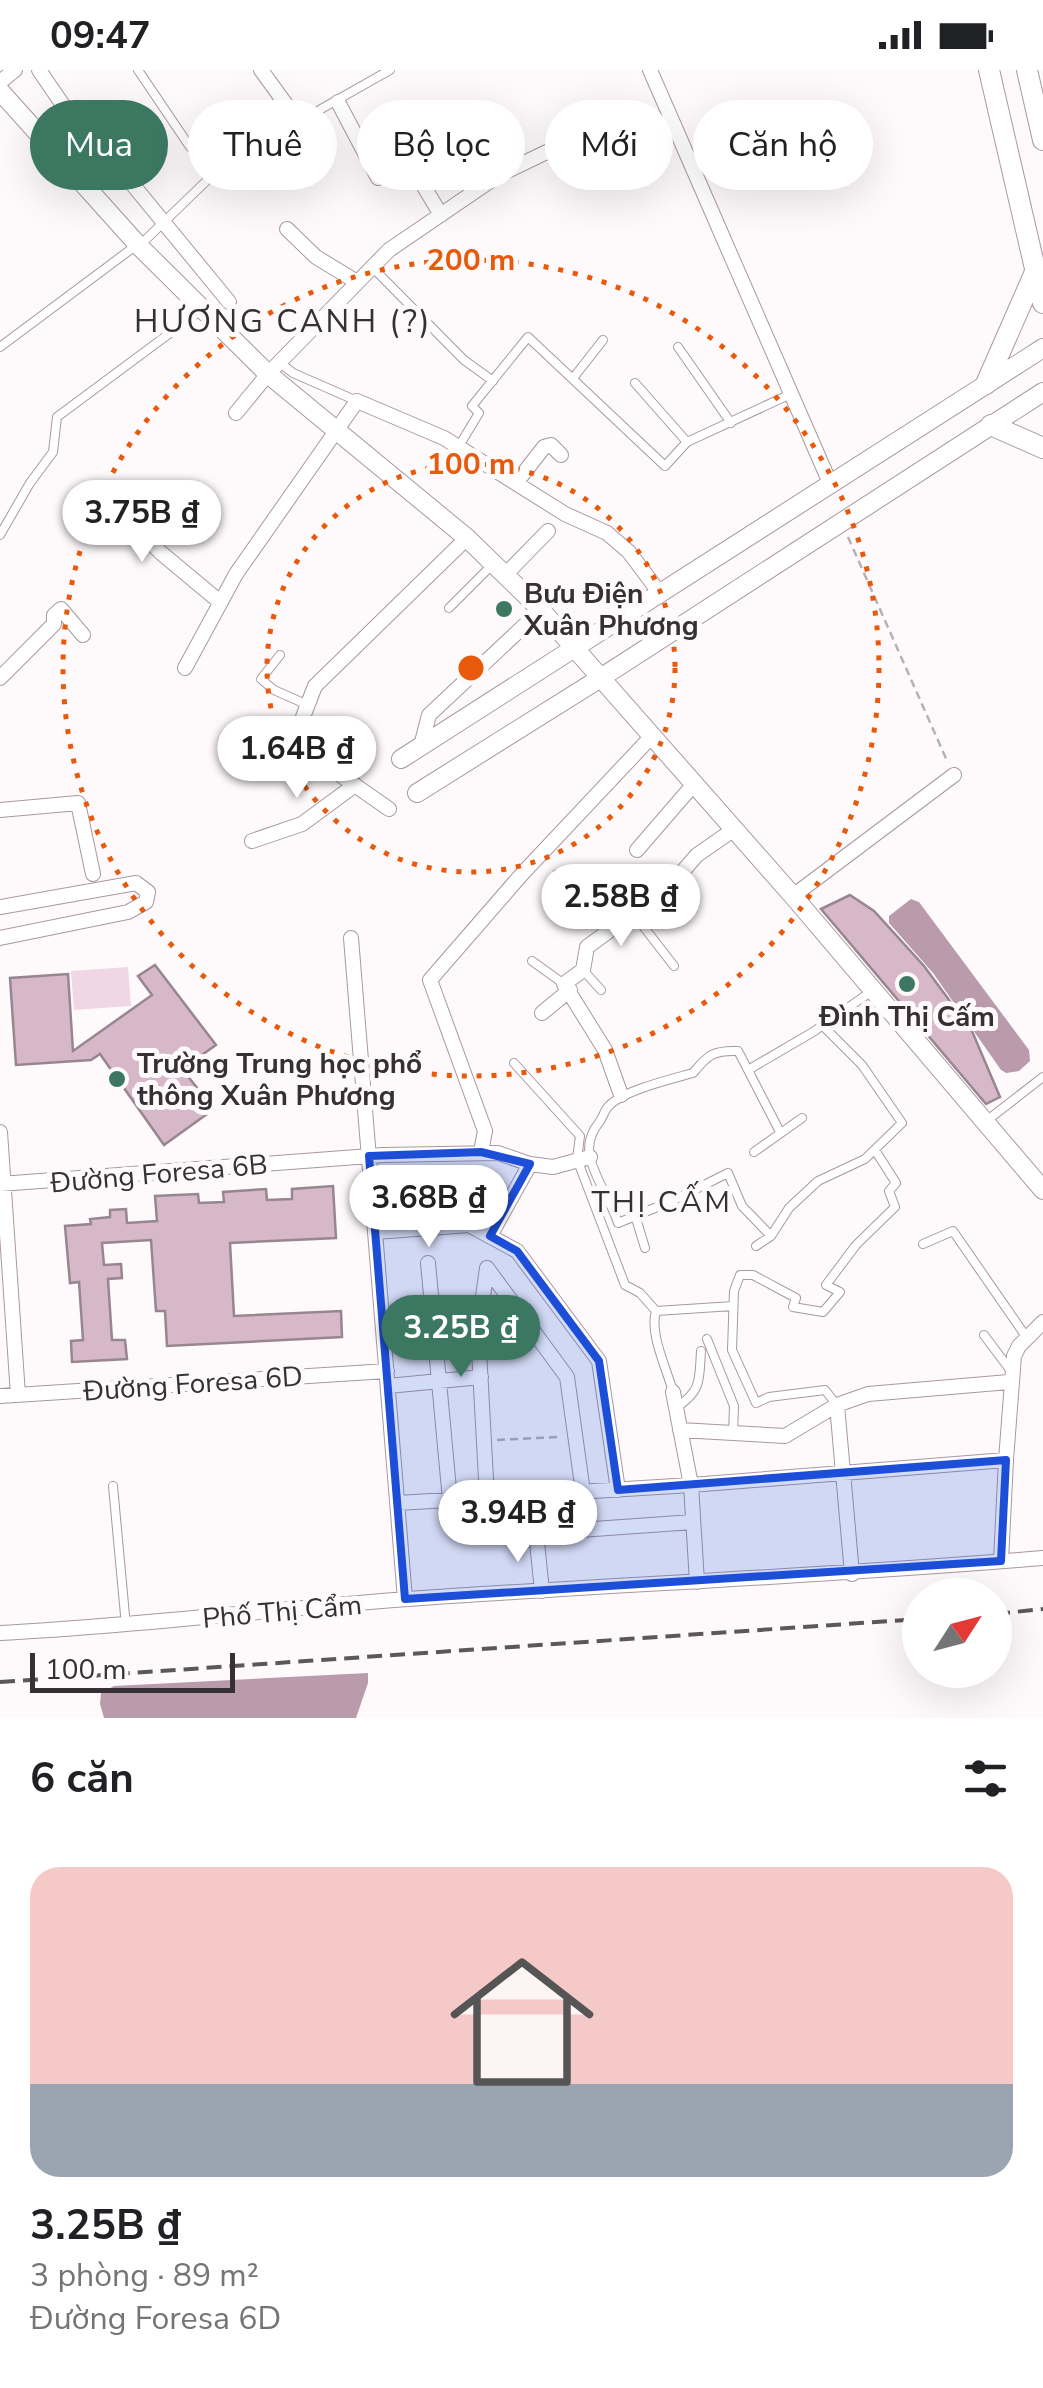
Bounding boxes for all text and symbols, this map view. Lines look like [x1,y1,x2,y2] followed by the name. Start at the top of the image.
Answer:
[50,10,151,61] text: 09:47
[30,100,168,190] chip: Mua
[188,100,337,190] chip: Thuê
[357,100,525,190] chip: Bộ lọc
[545,100,673,190] chip: Mới
[693,100,873,190] chip: Căn hộ
[427,240,515,281] text: 200 m
[134,300,432,343] district label: HƯƠNG CANH (?)
[427,444,515,485] text: 100 m
[50,480,234,565] pin: 3.75B ₫
[84,491,200,534] text: 3.75B ₫
[523,575,699,645] place label: Bưu Điện Xuân Phương
[493,598,515,620] marker: Bưu Điện Xuân Phương
[453,650,489,686] centre of rings
[205,716,389,801] pin: 1.64B ₫
[239,727,355,770] text: 1.64B ₫
[529,864,713,949] pin: 2.58B ₫
[563,875,679,918] text: 2.58B ₫
[896,973,918,995] marker: Đình Thị Cấm
[818,998,995,1036] place label: Đình Thị Cấm
[137,1045,422,1115] place label: Trường Trung học phổ thông Xuân Phương
[106,1068,128,1090] marker: Trường Trung học phổ thông Xuân Phương
[48,1146,269,1203] street label: Đường Foresa 6B
[337,1165,521,1250] pin: 3.68B ₫
[371,1176,487,1219] text: 3.68B ₫
[592,1181,732,1223] district label: THỊ CẤM
[369,1295,553,1380] pin: 3.25B ₫
[403,1306,519,1349] text: 3.25B ₫
[81,1357,304,1411] street label: Đường Foresa 6D
[426,1480,610,1565] pin: 3.94B ₫
[460,1491,576,1534] text: 3.94B ₫
[902,1578,1012,1688] north arrow
[902,1578,1012,1688] map controls
[201,1586,363,1638] street label: Phố Thị Cẩm
[30,1648,235,1692] scale bar
[45,1651,127,1689] text: 100 m
[30,1750,134,1807] text: 6 căn
[958,1751,1013,1806] icon: filters
[432,1932,612,2112] icon: home
[30,2197,181,2254] text: 3.25B ₫
[30,2254,259,2297] text: 3 phòng · 89 m²
[30,2297,281,2340] text: Đường Foresa 6D

